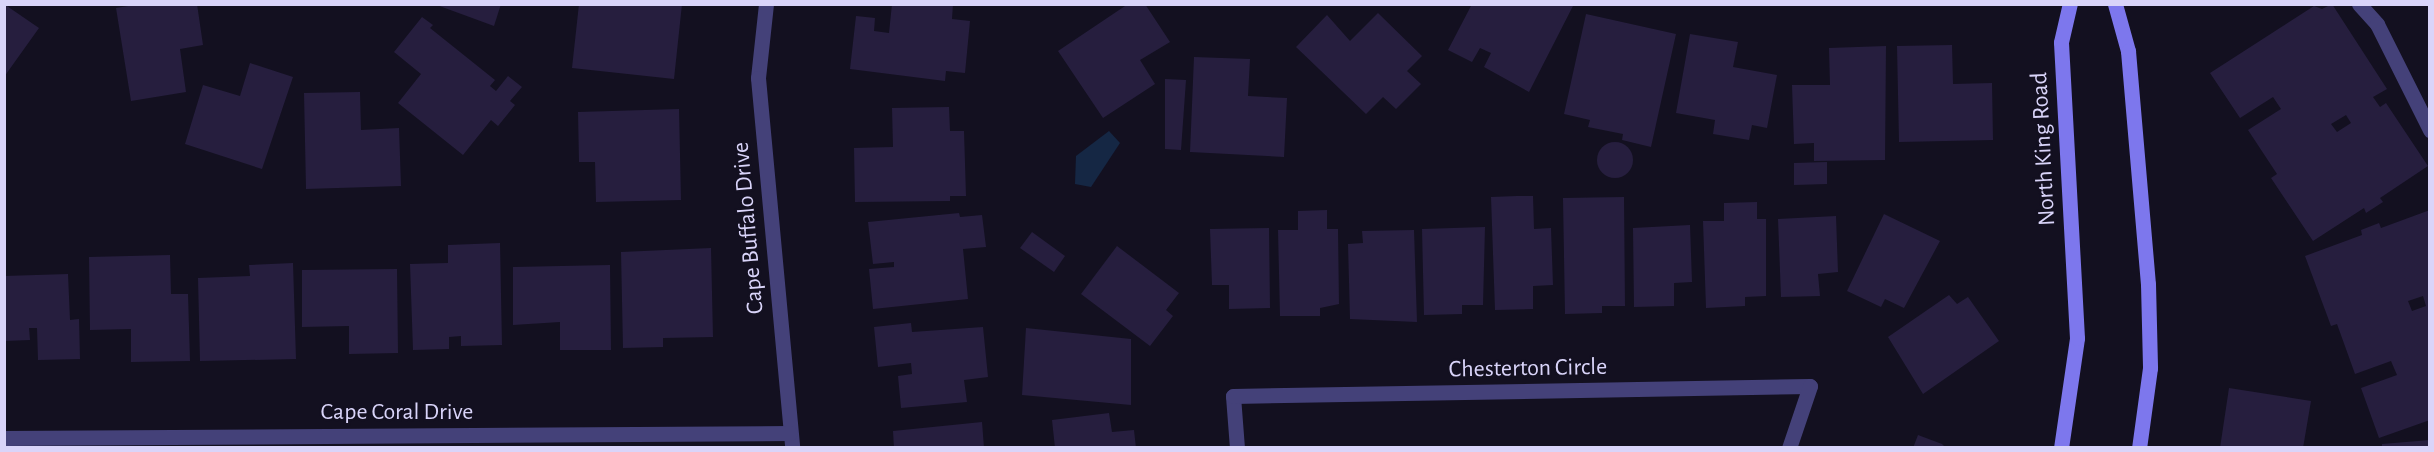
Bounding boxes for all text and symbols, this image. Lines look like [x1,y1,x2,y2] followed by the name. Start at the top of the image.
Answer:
[2026,71,2062,227] street label: North King Road
[727,141,771,315] street label: Cape Buffalo Drive
[1449,353,1607,385] street label: Chesterton Circle
[321,399,473,427] street label: Cape Coral Drive

